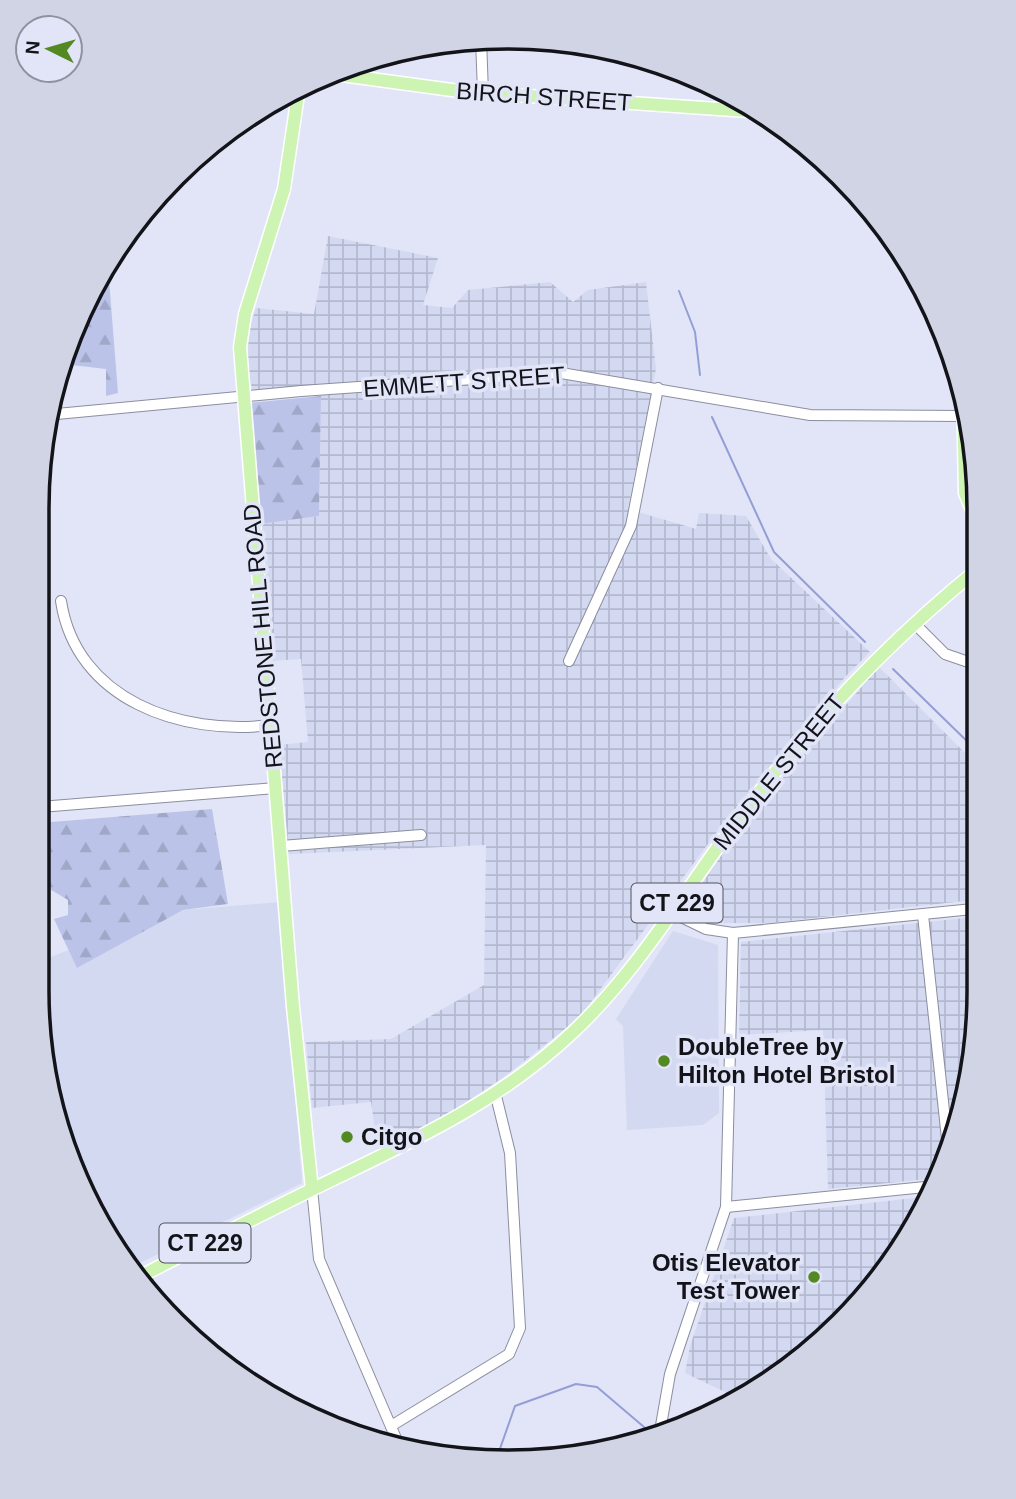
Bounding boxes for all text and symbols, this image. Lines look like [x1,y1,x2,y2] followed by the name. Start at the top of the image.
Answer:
[14,14,84,84] north arrow
[22,40,44,55] text: N
[455,77,633,116] street label: BIRCH STREET
[362,361,566,402] street label: EMMETT STREET
[237,503,288,769] street label: REDSTONE HILL ROAD
[708,688,850,855] street label: MIDDLE STREET
[632,884,722,922] road number: CT 229
[678,1033,895,1088] place label: DoubleTree by Hilton Hotel Bristol
[656,1053,672,1069] marker: DoubleTree by Hilton Hotel Bristol
[361,1123,422,1150] place label: Citgo
[339,1129,355,1145] marker: Citgo
[160,1224,250,1262] road number: CT 229
[652,1249,800,1304] place label: Otis Elevator Test Tower
[806,1269,822,1285] marker: Otis Elevator Test Tower

